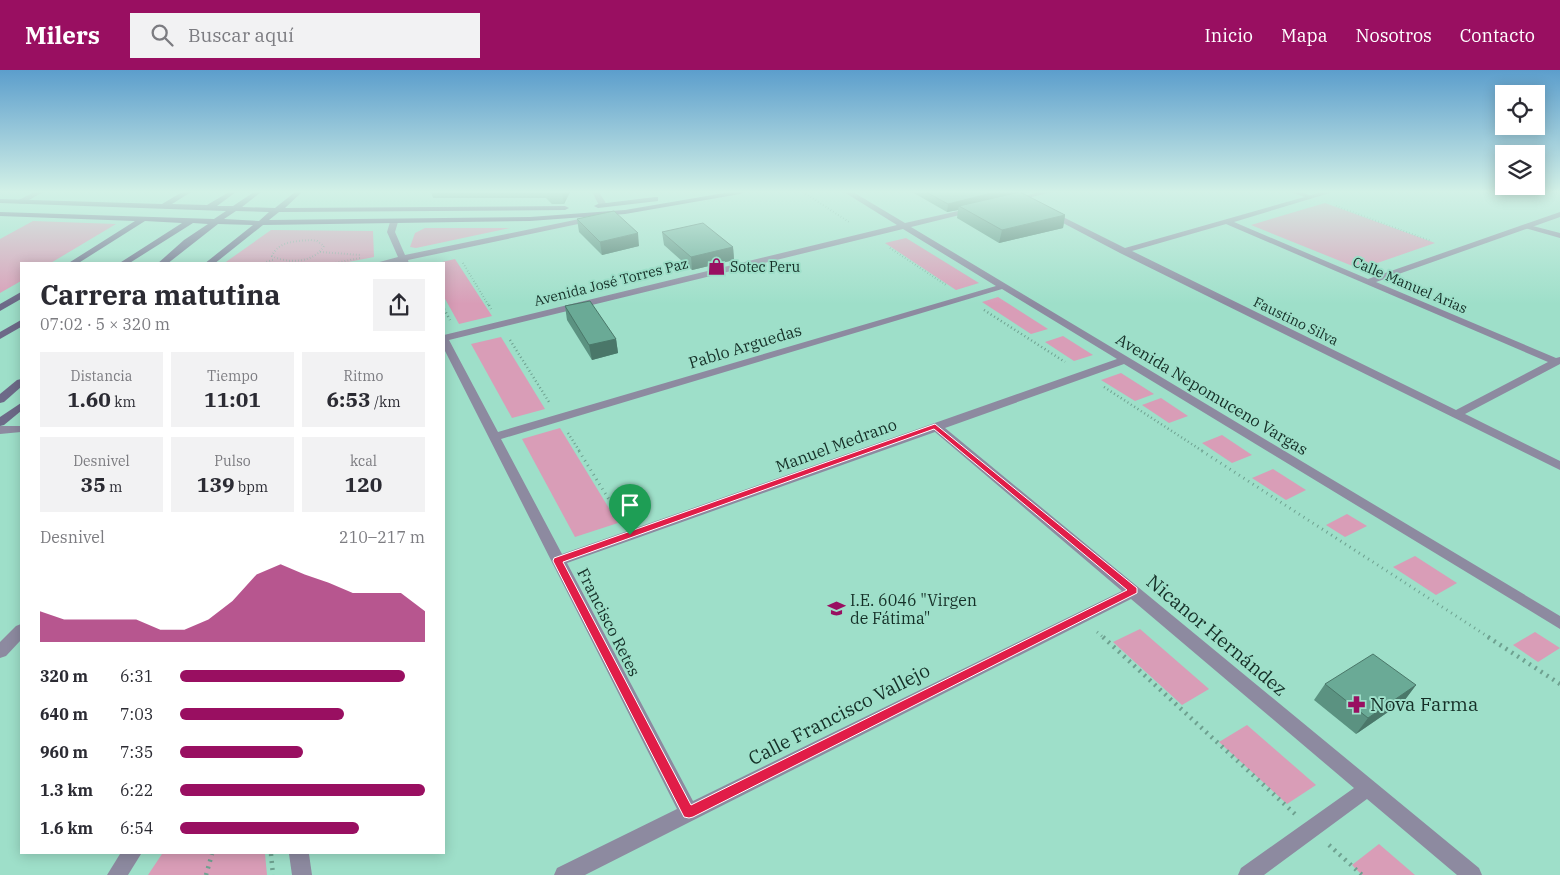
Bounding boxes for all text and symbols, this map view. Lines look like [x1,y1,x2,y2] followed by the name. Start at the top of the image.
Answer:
[130,13,480,58] search box
[25,19,100,51] text: Milers
[148,21,176,49] icon: search
[188,23,294,47] text: Buscar aquí
[1205,24,1253,47] text: Inicio
[1281,24,1328,47] text: Mapa
[1356,24,1432,47] text: Nosotros
[1460,24,1535,47] text: Contacto
[1495,85,1545,195] map controls
[1495,85,1545,135] button: locate
[1495,145,1545,195] button: layers
[1350,253,1470,317] street label: Calle Manuel Arias
[532,254,690,310] street label: Avenida José Torres Paz
[706,257,726,277] shop icon: Sotec Peru
[730,258,801,276] place label: Sotec Peru
[40,276,280,313] text: Carrera matutina
[373,279,425,331] button: share
[1251,293,1342,349] street label: Faustino Silva
[40,314,170,334] text: 07:02 · 5 × 320 m
[686,319,804,373] street label: Pablo Arguedas
[1112,329,1312,459] street label: Avenida Nepomuceno Vargas
[71,367,132,385] text: Distancia
[207,367,258,385] text: Tiempo
[344,367,384,385] text: Ritmo
[67,385,111,413] text: 1.60
[204,385,261,413] text: 11:01
[326,385,371,413] text: 6:53
[111,393,136,411] text: km
[371,393,401,411] text: /km
[773,414,899,476] street label: Manuel Medrano
[73,452,130,470] text: Desnivel
[214,452,251,470] text: Pulso
[350,452,377,470] text: kcal
[81,470,106,498] text: 35
[197,470,235,498] text: 139
[345,470,382,498] text: 120
[106,478,122,496] text: m
[235,478,268,496] text: bpm
[609,484,651,535] pin
[616,491,644,519] icon: arrive
[40,527,105,547] text: Desnivel
[339,527,425,547] text: 210–217 m
[573,565,645,679] street label: Francisco Retes
[1142,569,1292,701] street label: Nicanor Hernández
[850,590,977,628] place label: I.E. 6046 "Virgen de Fátima"
[826,599,846,619] school or university icon: I.E. 6046 "Virgen de Fátima"
[744,658,934,770] street label: Calle Francisco Vallejo
[40,666,88,686] text: 320 m
[120,666,153,686] text: 6:31
[1370,692,1478,716] place label: Nova Farma
[1346,694,1366,714] pharmacy icon: Nova Farma
[40,704,88,724] text: 640 m
[120,704,153,724] text: 7:03
[40,742,88,762] text: 960 m
[120,742,153,762] text: 7:35
[40,780,93,800] text: 1.3 km
[120,780,153,800] text: 6:22
[40,818,93,838] text: 1.6 km
[120,818,153,838] text: 6:54

